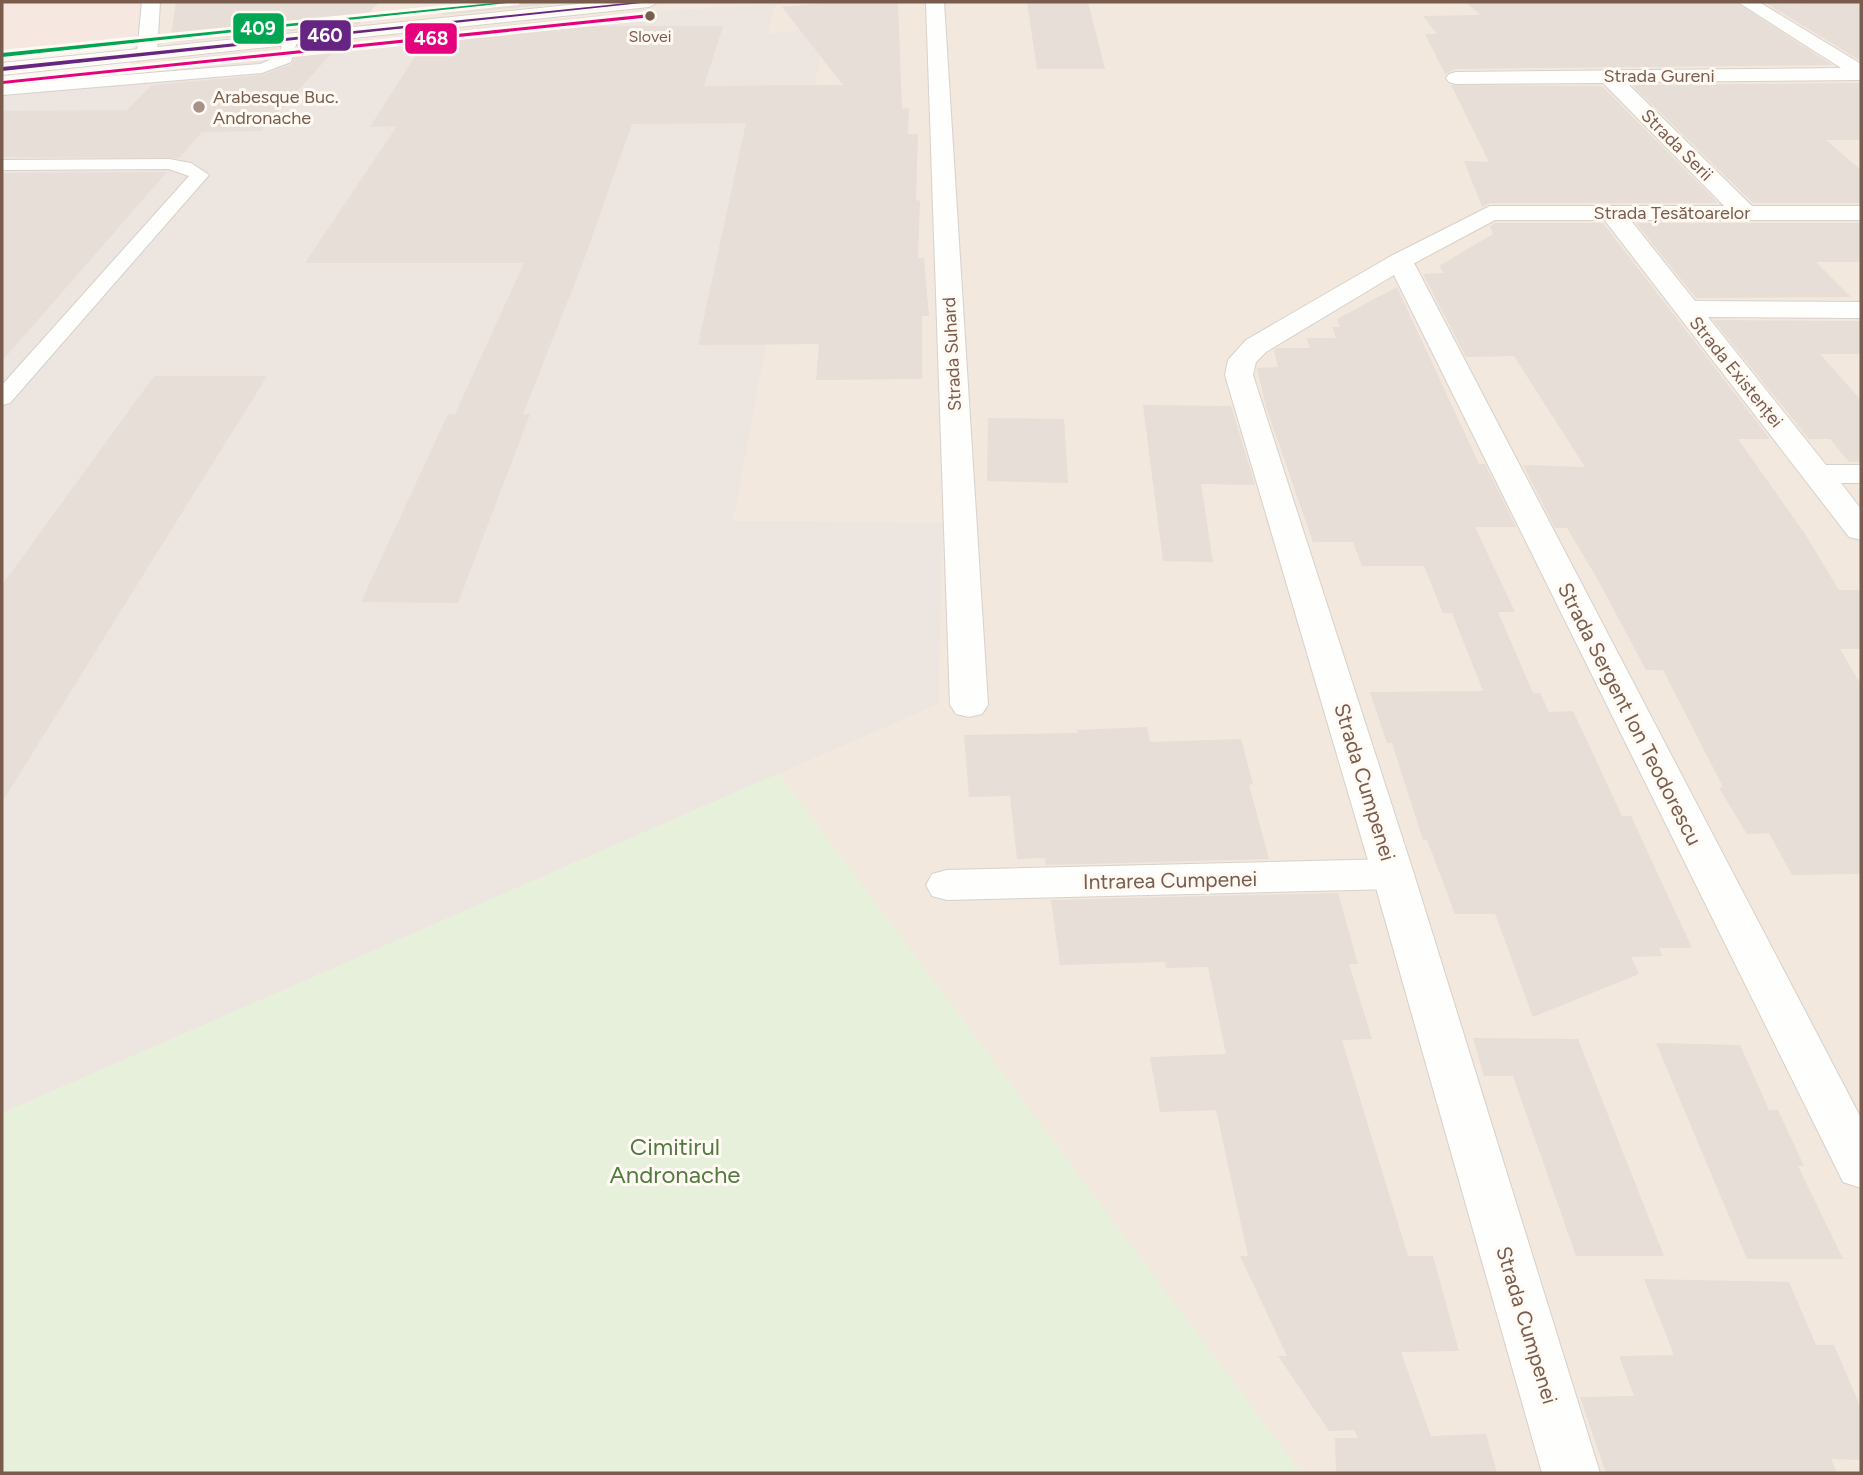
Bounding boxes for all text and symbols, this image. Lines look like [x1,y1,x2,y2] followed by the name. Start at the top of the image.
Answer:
[643,9,657,23] marker: Slovei
[232,12,285,45] line badge: 409
[240,17,276,40] text: 409
[299,19,352,52] line badge: 460
[404,22,458,55] line badge: 468
[307,24,343,47] text: 460
[414,27,448,50] text: 468
[629,27,672,46] place label: Slovei
[1603,65,1715,87] street label: Strada Gureni
[213,86,338,129] place label: Arabesque Buc. Andronache
[191,99,207,115] marker: Arabesque Buc. Andronache
[1636,104,1718,186] street label: Strada Serii
[1594,202,1750,224] street label: Strada Țesătoarelor
[938,296,966,412] street label: Strada Suhard
[1685,312,1787,432] street label: Strada Existenței
[1553,578,1707,850] street label: Strada Sergent Ion Teodorescu
[1329,700,1401,864] street label: Strada Cumpenei
[1083,866,1257,894] street label: Intrarea Cumpenei
[610,1132,740,1189] park label: Cimitirul Andronache
[1491,1243,1563,1407] street label: Strada Cumpenei

